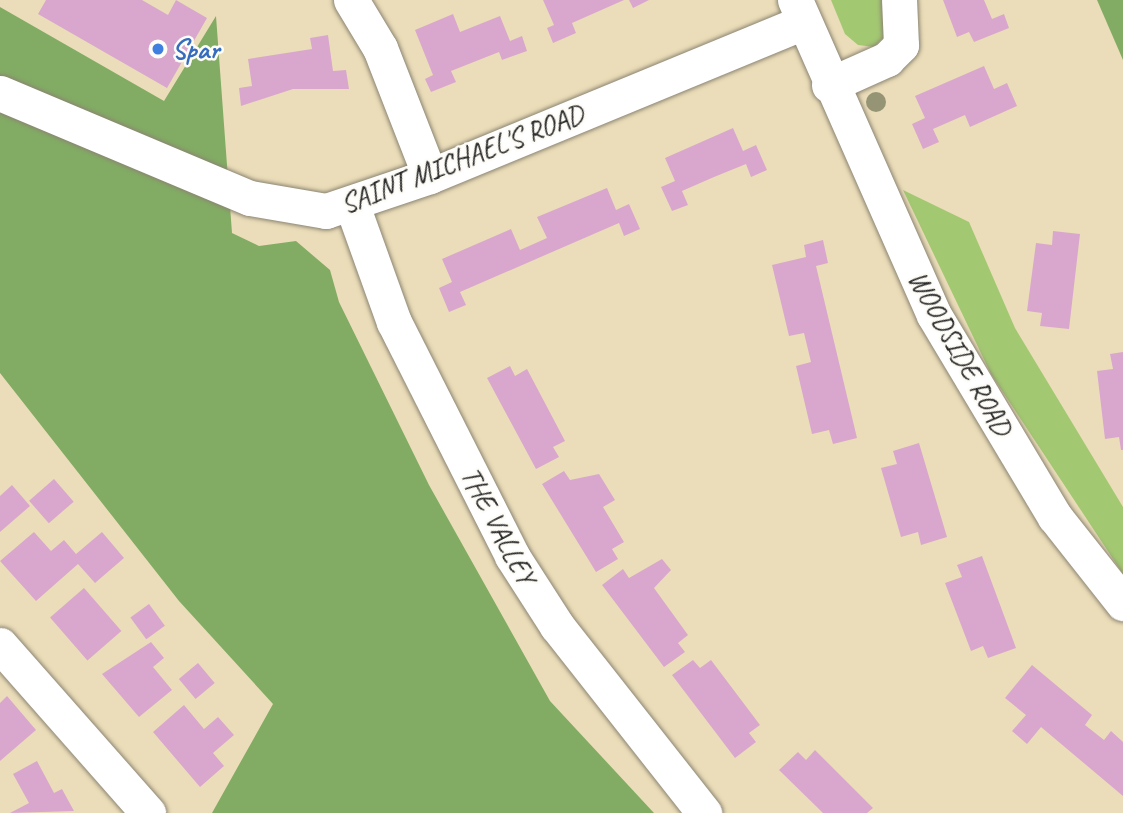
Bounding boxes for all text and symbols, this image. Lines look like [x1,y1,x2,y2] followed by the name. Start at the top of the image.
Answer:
[172,32,219,66] place label: Spar
[150,41,166,57] marker: Spar
[335,97,589,221] street label: SAINT MICHAEL'S ROAD
[901,264,1019,442] street label: WOODSIDE ROAD
[454,463,542,589] street label: THE VALLEY

